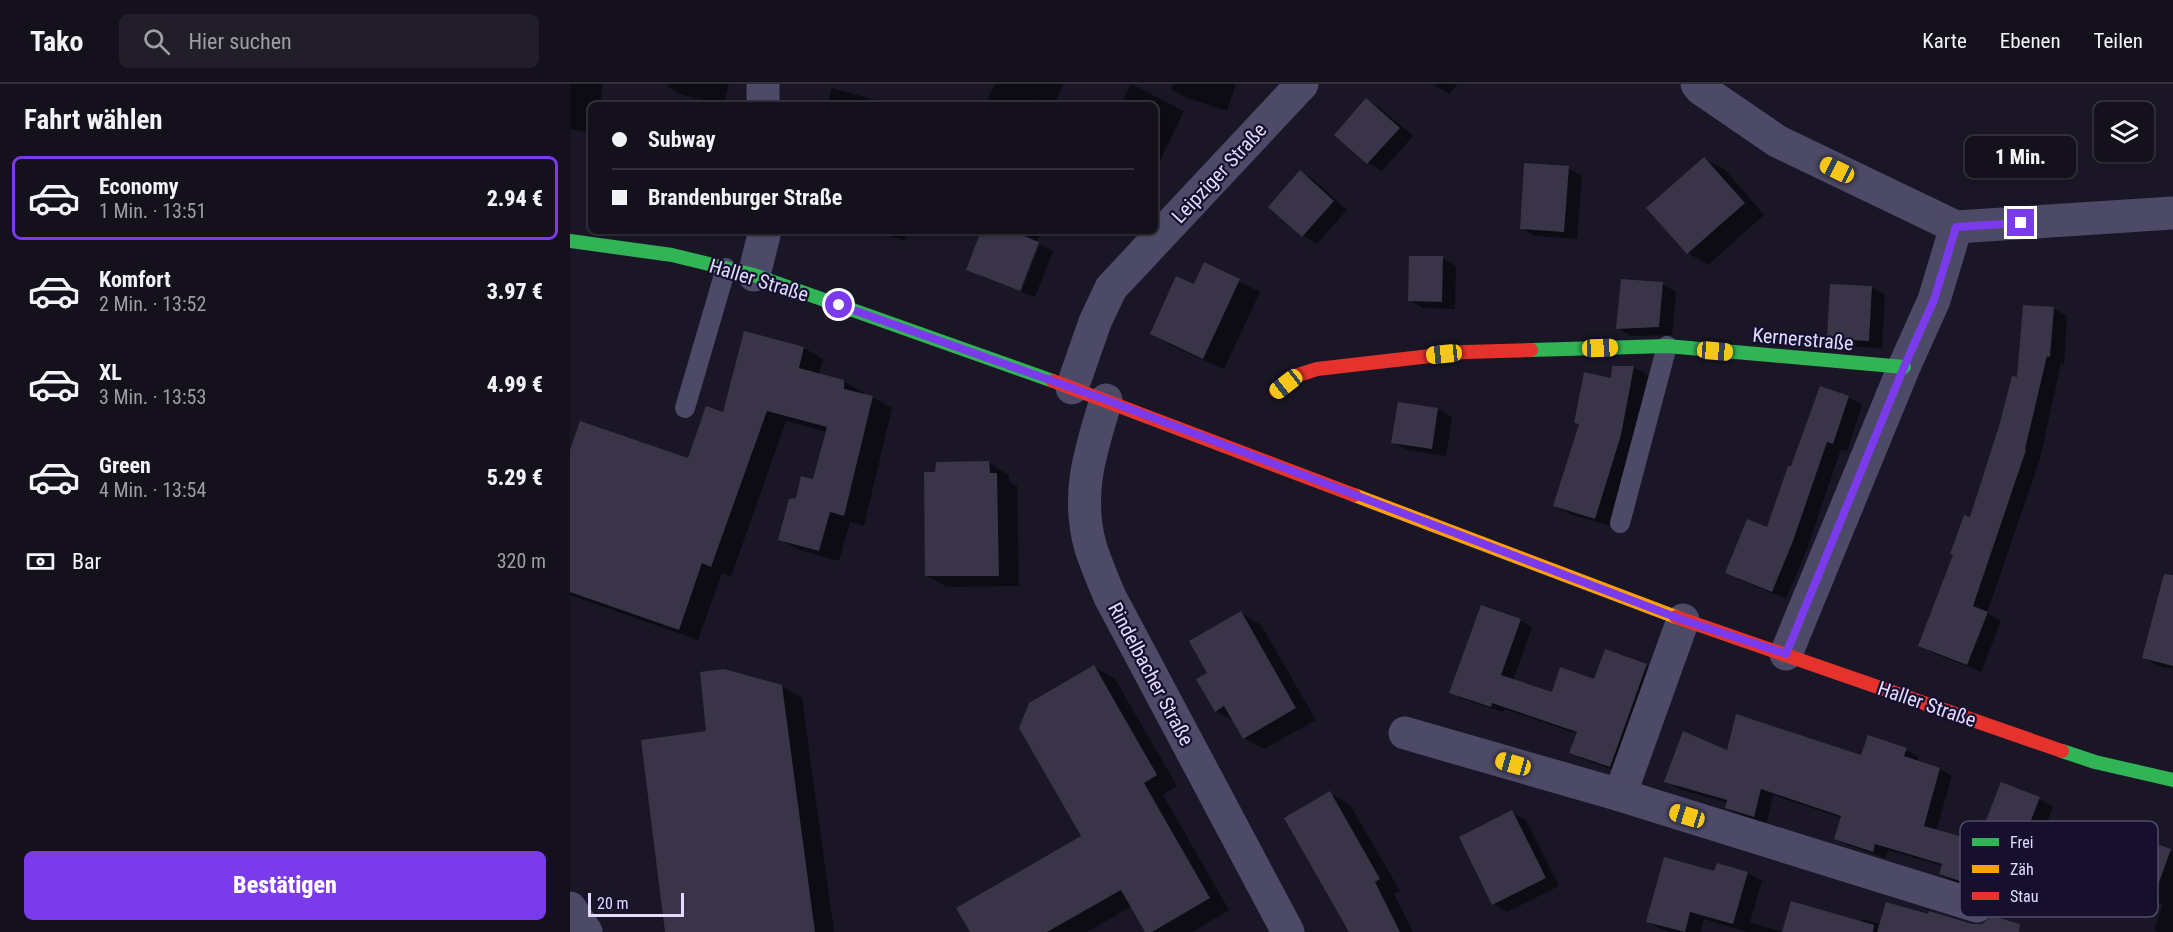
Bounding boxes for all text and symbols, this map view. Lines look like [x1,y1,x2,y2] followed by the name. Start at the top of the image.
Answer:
[119,14,539,68] search box
[30,25,83,58] text: Tako
[140,25,173,58] icon: search
[188,29,292,54] text: Hier suchen
[1922,29,1967,53] text: Karte
[2000,29,2061,53] text: Ebenen
[2094,29,2143,53] text: Teilen
[2094,102,2154,162] map controls
[2094,102,2154,162] button: layers
[24,104,163,136] text: Fahrt wählen
[1167,118,1271,228] street label: Leipziger Straße
[648,127,716,152] text: Subway
[1966,136,2076,178] callout: 1 Min.
[1995,145,2046,169] text: 1 Min.
[1817,154,1857,186] car
[27,171,81,225] icon: car
[99,174,179,199] text: Economy
[648,185,842,210] text: Brandenburger Straße
[487,186,543,211] text: 2.94 €
[99,199,206,223] text: 1 Min. · 13:51
[2007,209,2034,236] route end
[706,254,812,306] street label: Haller Straße
[27,264,81,318] icon: car
[99,267,171,292] text: Komfort
[487,279,543,304] text: 3.97 €
[825,291,852,318] route start
[99,292,206,316] text: 2 Min. · 13:52
[1751,323,1855,355] street label: Kernerstraße
[1582,338,1618,358] car
[1696,340,1734,362] car
[1425,343,1463,365] car
[27,357,81,411] icon: car
[99,360,122,385] text: XL
[1266,366,1306,402] car
[487,372,543,397] text: 4.99 €
[99,385,206,409] text: 3 Min. · 13:53
[27,450,81,504] icon: car
[99,453,151,478] text: Green
[487,465,543,490] text: 5.29 €
[99,478,206,502] text: 4 Min. · 13:54
[24,545,57,578] icon: cash
[72,549,101,574] text: Bar
[497,549,546,573] text: 320 m
[1103,598,1199,750] street label: Rindelbacher Straße
[1875,676,1979,732] street label: Haller Straße
[1493,750,1533,778] car
[1667,802,1707,830] car
[1960,821,2158,917] legend
[2010,833,2033,852] text: Frei
[24,851,546,920] button: Bestätigen
[2010,860,2034,879] text: Zäh
[2010,887,2038,906] text: Stau
[588,890,684,918] scale bar
[597,894,629,913] text: 20 m

